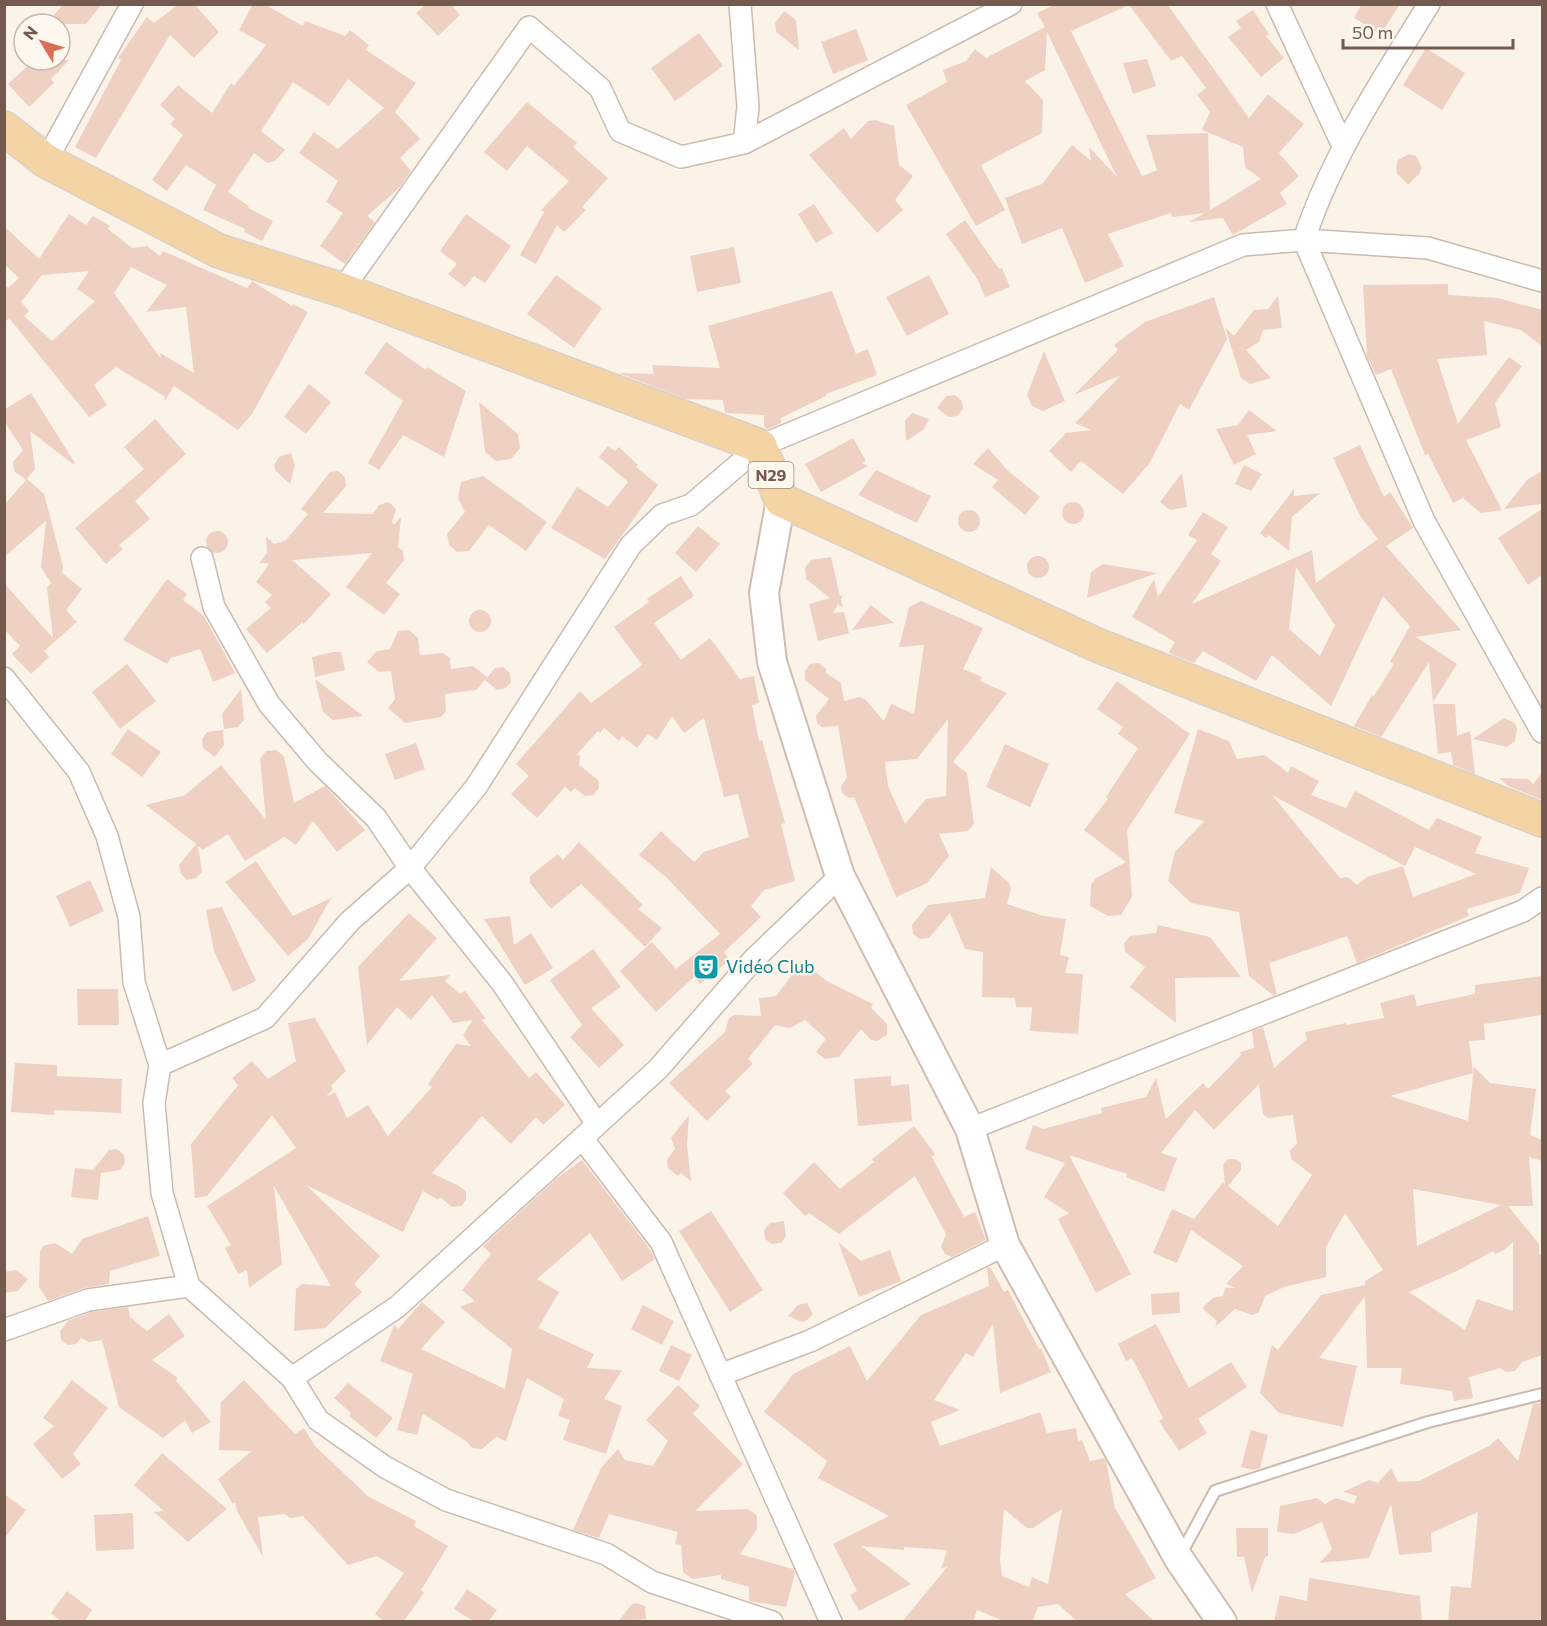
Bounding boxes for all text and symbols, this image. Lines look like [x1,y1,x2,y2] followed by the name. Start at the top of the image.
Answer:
[12,12,72,72] north arrow
[1343,12,1512,50] scale bar
[1352,21,1393,43] text: 50 m
[19,22,41,43] text: N
[748,462,794,488] road number: N29
[691,952,721,982] theatre icon: Vidéo Club
[726,955,815,977] place label: Vidéo Club

